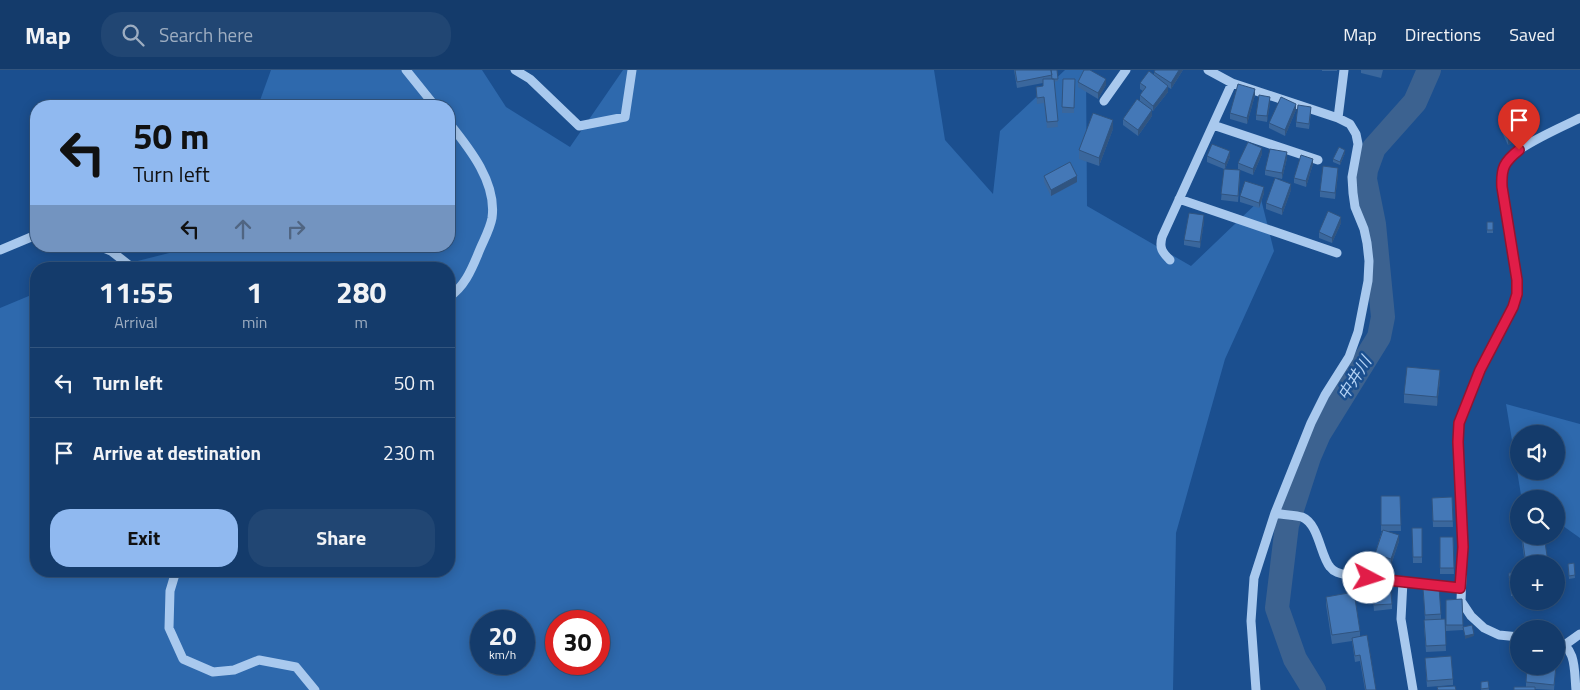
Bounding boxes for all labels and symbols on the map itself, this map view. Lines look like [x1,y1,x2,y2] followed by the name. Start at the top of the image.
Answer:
[1498,99,1540,150] pin
[1331,350,1378,405] water label: 中井川
[1342,551,1394,603] position arrow
[545,610,610,675] speed limit sign: 30

